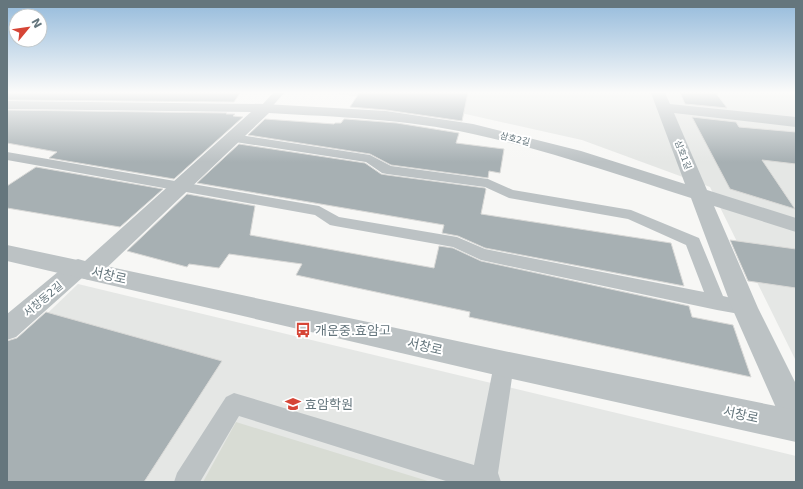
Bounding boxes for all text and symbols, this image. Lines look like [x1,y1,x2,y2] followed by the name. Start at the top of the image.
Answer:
[8,8,48,48] north arrow
[28,16,44,31] text: N
[499,130,531,148] street label: 삼호2길
[673,139,693,171] street label: 삼호1길
[90,264,128,287] street label: 서창로
[21,279,66,320] street label: 서창동2길
[294,321,312,339] bus stop icon: 개운중.효암고
[315,323,391,338] place label: 개운중.효암고
[406,335,444,358] street label: 서창로
[284,395,302,413] school or university icon: 효암학원
[305,397,353,412] place label: 효암학원
[722,403,760,426] street label: 서창로

